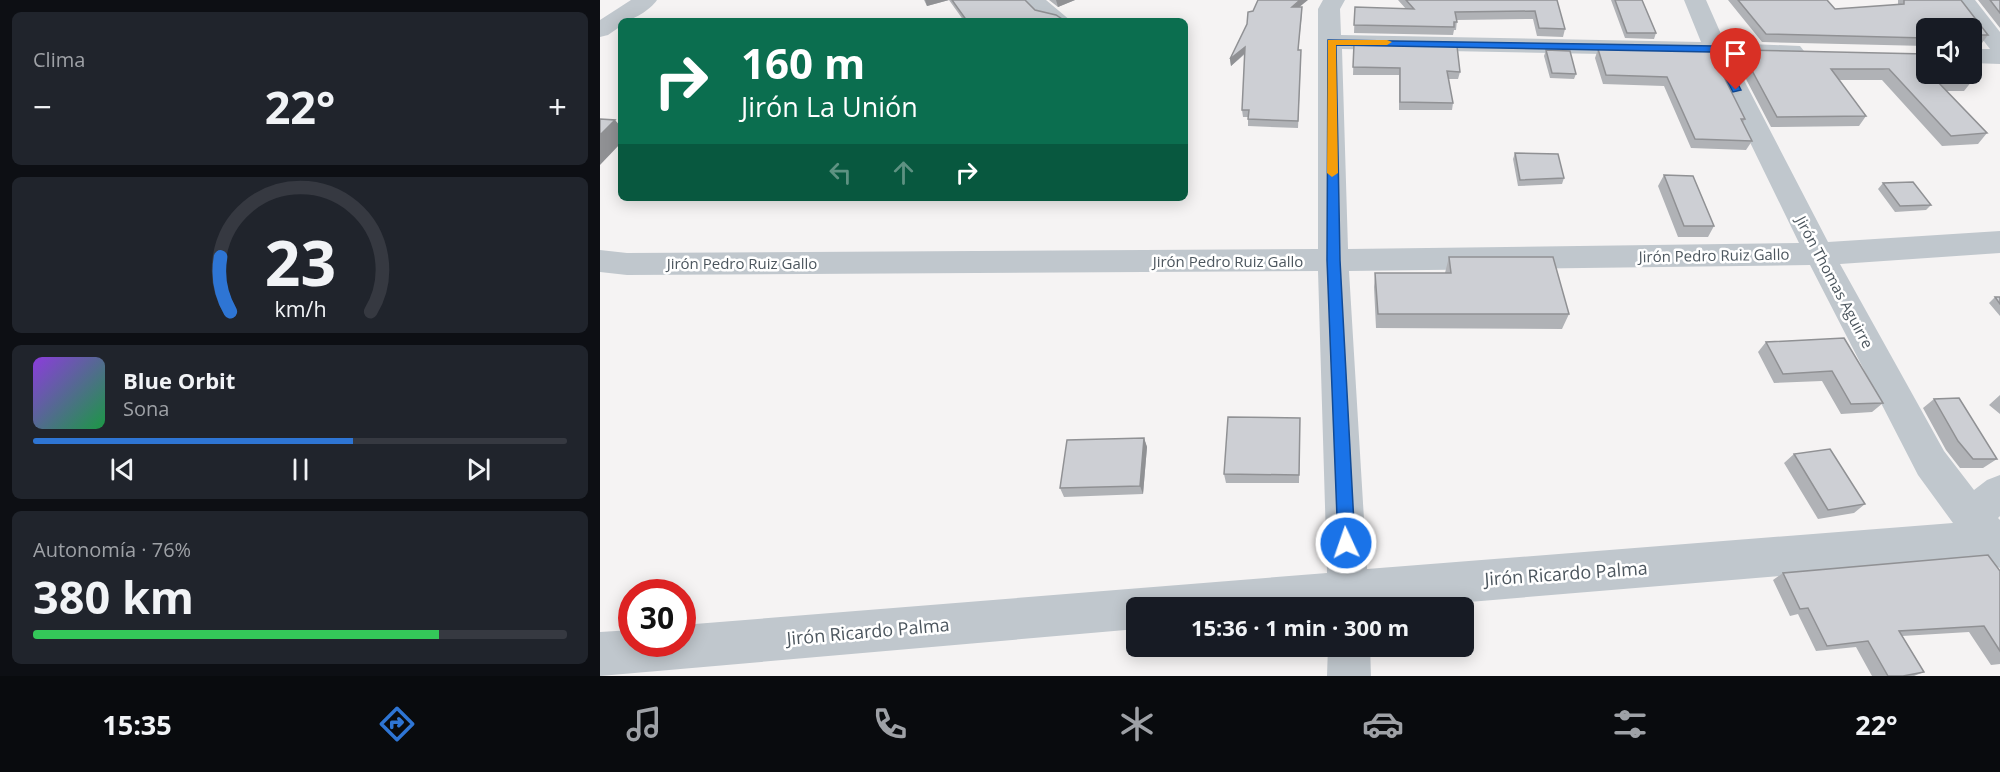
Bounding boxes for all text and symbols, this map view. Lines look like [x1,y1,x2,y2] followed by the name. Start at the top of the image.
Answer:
[1916,18,1982,84] map controls
[1916,18,1982,84] button: sound
[1710,28,1761,90] pin
[741,34,865,91] text: 160 m
[1719,37,1752,70] icon: arrive
[642,42,720,120] icon: right
[33,46,85,73] text: Clima
[265,76,335,137] text: 22°
[33,84,52,129] text: −
[548,84,567,129] text: +
[741,88,918,125] text: Jirón La Unión
[824,156,857,189] icon: left
[887,156,920,189] icon: ahead
[950,156,983,189] icon: right
[1791,211,1878,352] street label: Jirón Thomas Aguirre
[264,220,336,305] text: 23
[1636,244,1790,266] street label: Jirón Pedro Ruiz Gallo
[1151,251,1303,271] street label: Jirón Pedro Ruiz Gallo
[665,253,817,273] street label: Jirón Pedro Ruiz Gallo
[274,295,326,324] text: km/h
[123,365,235,395] text: Blue Orbit
[123,395,169,422] text: Sona
[106,453,139,486] icon: previous
[284,453,317,486] icon: pause
[462,453,495,486] icon: next
[1314,511,1378,575] position arrow
[33,536,191,563] text: Autonomía · 76%
[1482,555,1648,591] street label: Jirón Ricardo Palma
[33,566,194,627] text: 380 km
[618,579,696,657] speed limit sign: 30
[784,612,950,650] street label: Jirón Ricardo Palma
[1191,612,1409,642] text: 15:36 · 1 min · 300 m
[376,703,418,745] icon: directions
[623,703,665,745] icon: music
[869,703,911,745] icon: phone
[1116,703,1158,745] icon: climate
[1362,703,1404,745] icon: car
[1609,703,1651,745] icon: filters
[102,706,172,743] text: 15:35
[1855,706,1898,743] text: 22°

